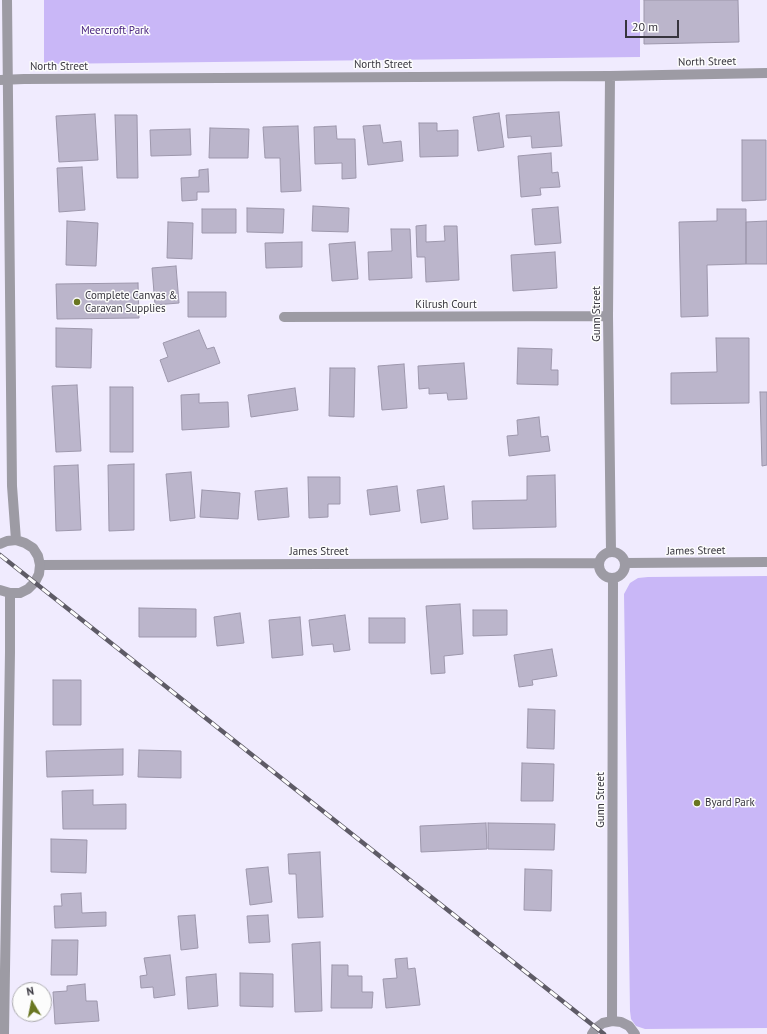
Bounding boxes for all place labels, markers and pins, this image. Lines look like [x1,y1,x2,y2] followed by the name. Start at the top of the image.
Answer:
[85,289,177,315] place label: Complete Canvas & Caravan Supplies
[72,297,82,307] marker: Complete Canvas & Caravan Supplies
[705,796,755,810] place label: Byard Park
[692,798,702,808] marker: Byard Park

